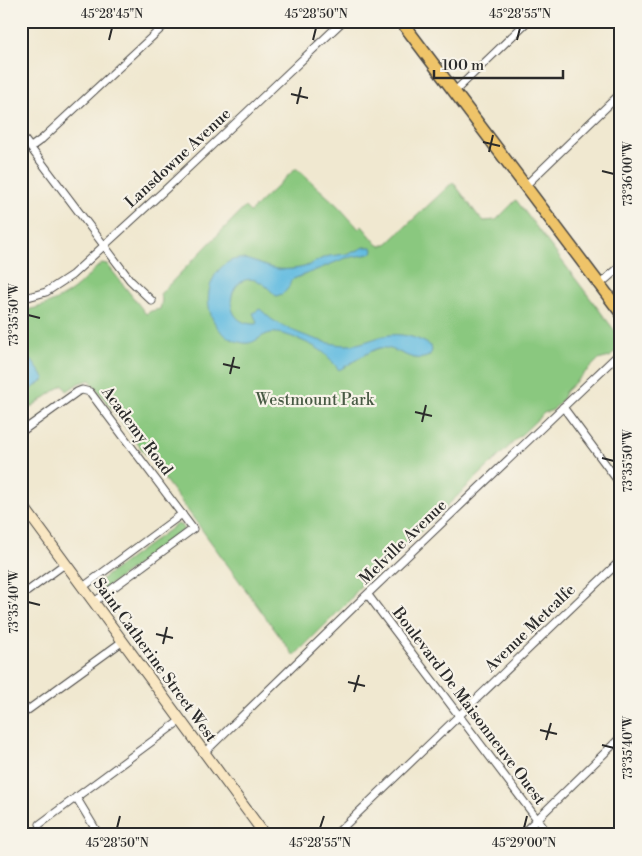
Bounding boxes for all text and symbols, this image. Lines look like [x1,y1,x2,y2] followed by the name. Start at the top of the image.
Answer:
[81,7,143,22] text: 45°28'45"N
[284,7,348,22] text: 45°28'50"N
[489,7,551,22] text: 45°28'55"N
[434,48,563,80] scale bar
[442,56,484,75] text: 100 m
[121,104,235,212] street label: Lansdowne Avenue
[621,140,636,207] text: 73°36'00"W
[7,282,22,347] text: 73°35'50"W
[97,382,177,479] street label: Academy Road
[255,390,376,410] park label: Westmount Park
[621,428,636,493] text: 73°35'50"W
[355,495,451,589] street label: Melville Avenue
[7,569,22,634] text: 73°35'40"W
[89,574,222,746] street label: Saint Catherine Street West
[480,580,579,677] street label: Avenue Metcalfe
[387,602,550,809] street label: Boulevard De Maisonneuve Ouest
[621,715,636,780] text: 73°35'40"W
[85,836,149,851] text: 45°28'50"N
[289,836,351,851] text: 45°28'55"N
[492,836,556,851] text: 45°29'00"N

